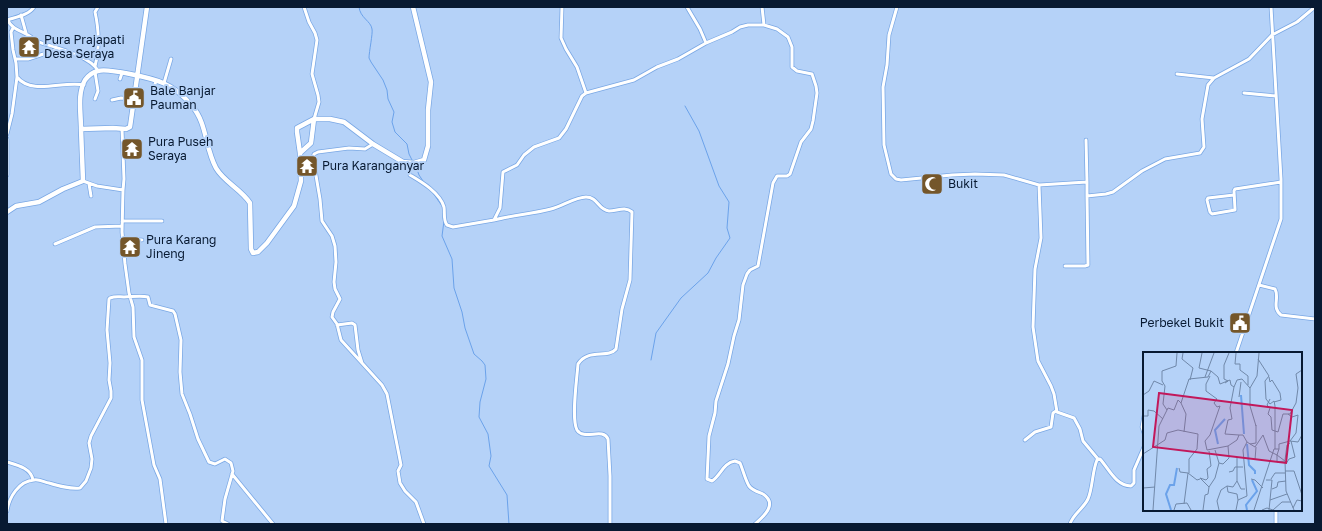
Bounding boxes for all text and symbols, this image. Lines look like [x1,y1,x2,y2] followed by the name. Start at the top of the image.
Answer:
[44,32,125,61] place label: Pura Prajapati Desa Seraya
[16,34,42,60] temple icon: Pura Prajapati Desa Seraya
[150,83,216,112] place label: Bale Banjar Pauman
[121,85,147,111] public building icon: Bale Banjar Pauman
[148,134,213,163] place label: Pura Puseh Seraya
[119,136,145,162] temple icon: Pura Puseh Seraya
[294,153,320,179] temple icon: Pura Karanganyar
[322,158,425,173] place label: Pura Karanganyar
[919,171,945,197] mosque icon: Bukit
[948,176,978,191] place label: Bukit
[146,232,217,261] place label: Pura Karang Jineng
[117,234,143,260] temple icon: Pura Karang Jineng
[1227,310,1253,336] public building icon: Perbekel Bukit
[1140,315,1224,330] place label: Perbekel Bukit
[1143,352,1302,511] inset map

